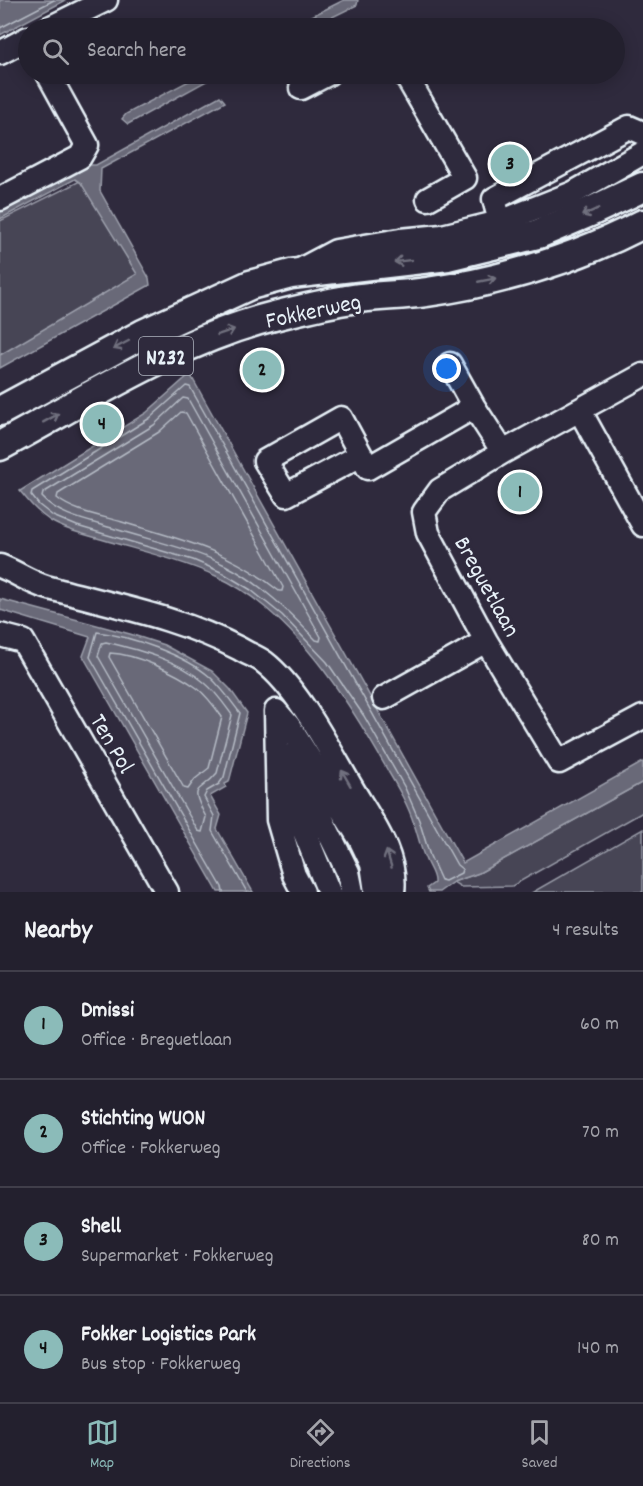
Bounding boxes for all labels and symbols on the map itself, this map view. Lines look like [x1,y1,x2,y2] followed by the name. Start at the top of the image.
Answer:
[490,142,530,186] pin: 3
[582,206,600,218] one-way arrow
[393,256,413,267] one-way arrow
[476,274,496,285] one-way arrow
[263,286,365,340] street label: Fokkerweg
[216,326,235,337] one-way arrow
[139,337,193,375] road number: N232
[113,340,131,351] one-way arrow
[242,348,282,392] pin: 2
[432,354,461,383] your location
[82,402,122,446] pin: 4
[42,412,60,423] one-way arrow
[500,470,540,514] pin: 1
[444,531,527,644] street label: Breguetlaan
[80,708,141,781] street label: Ten Pol
[340,770,352,787] one-way arrow
[383,850,394,869] one-way arrow

